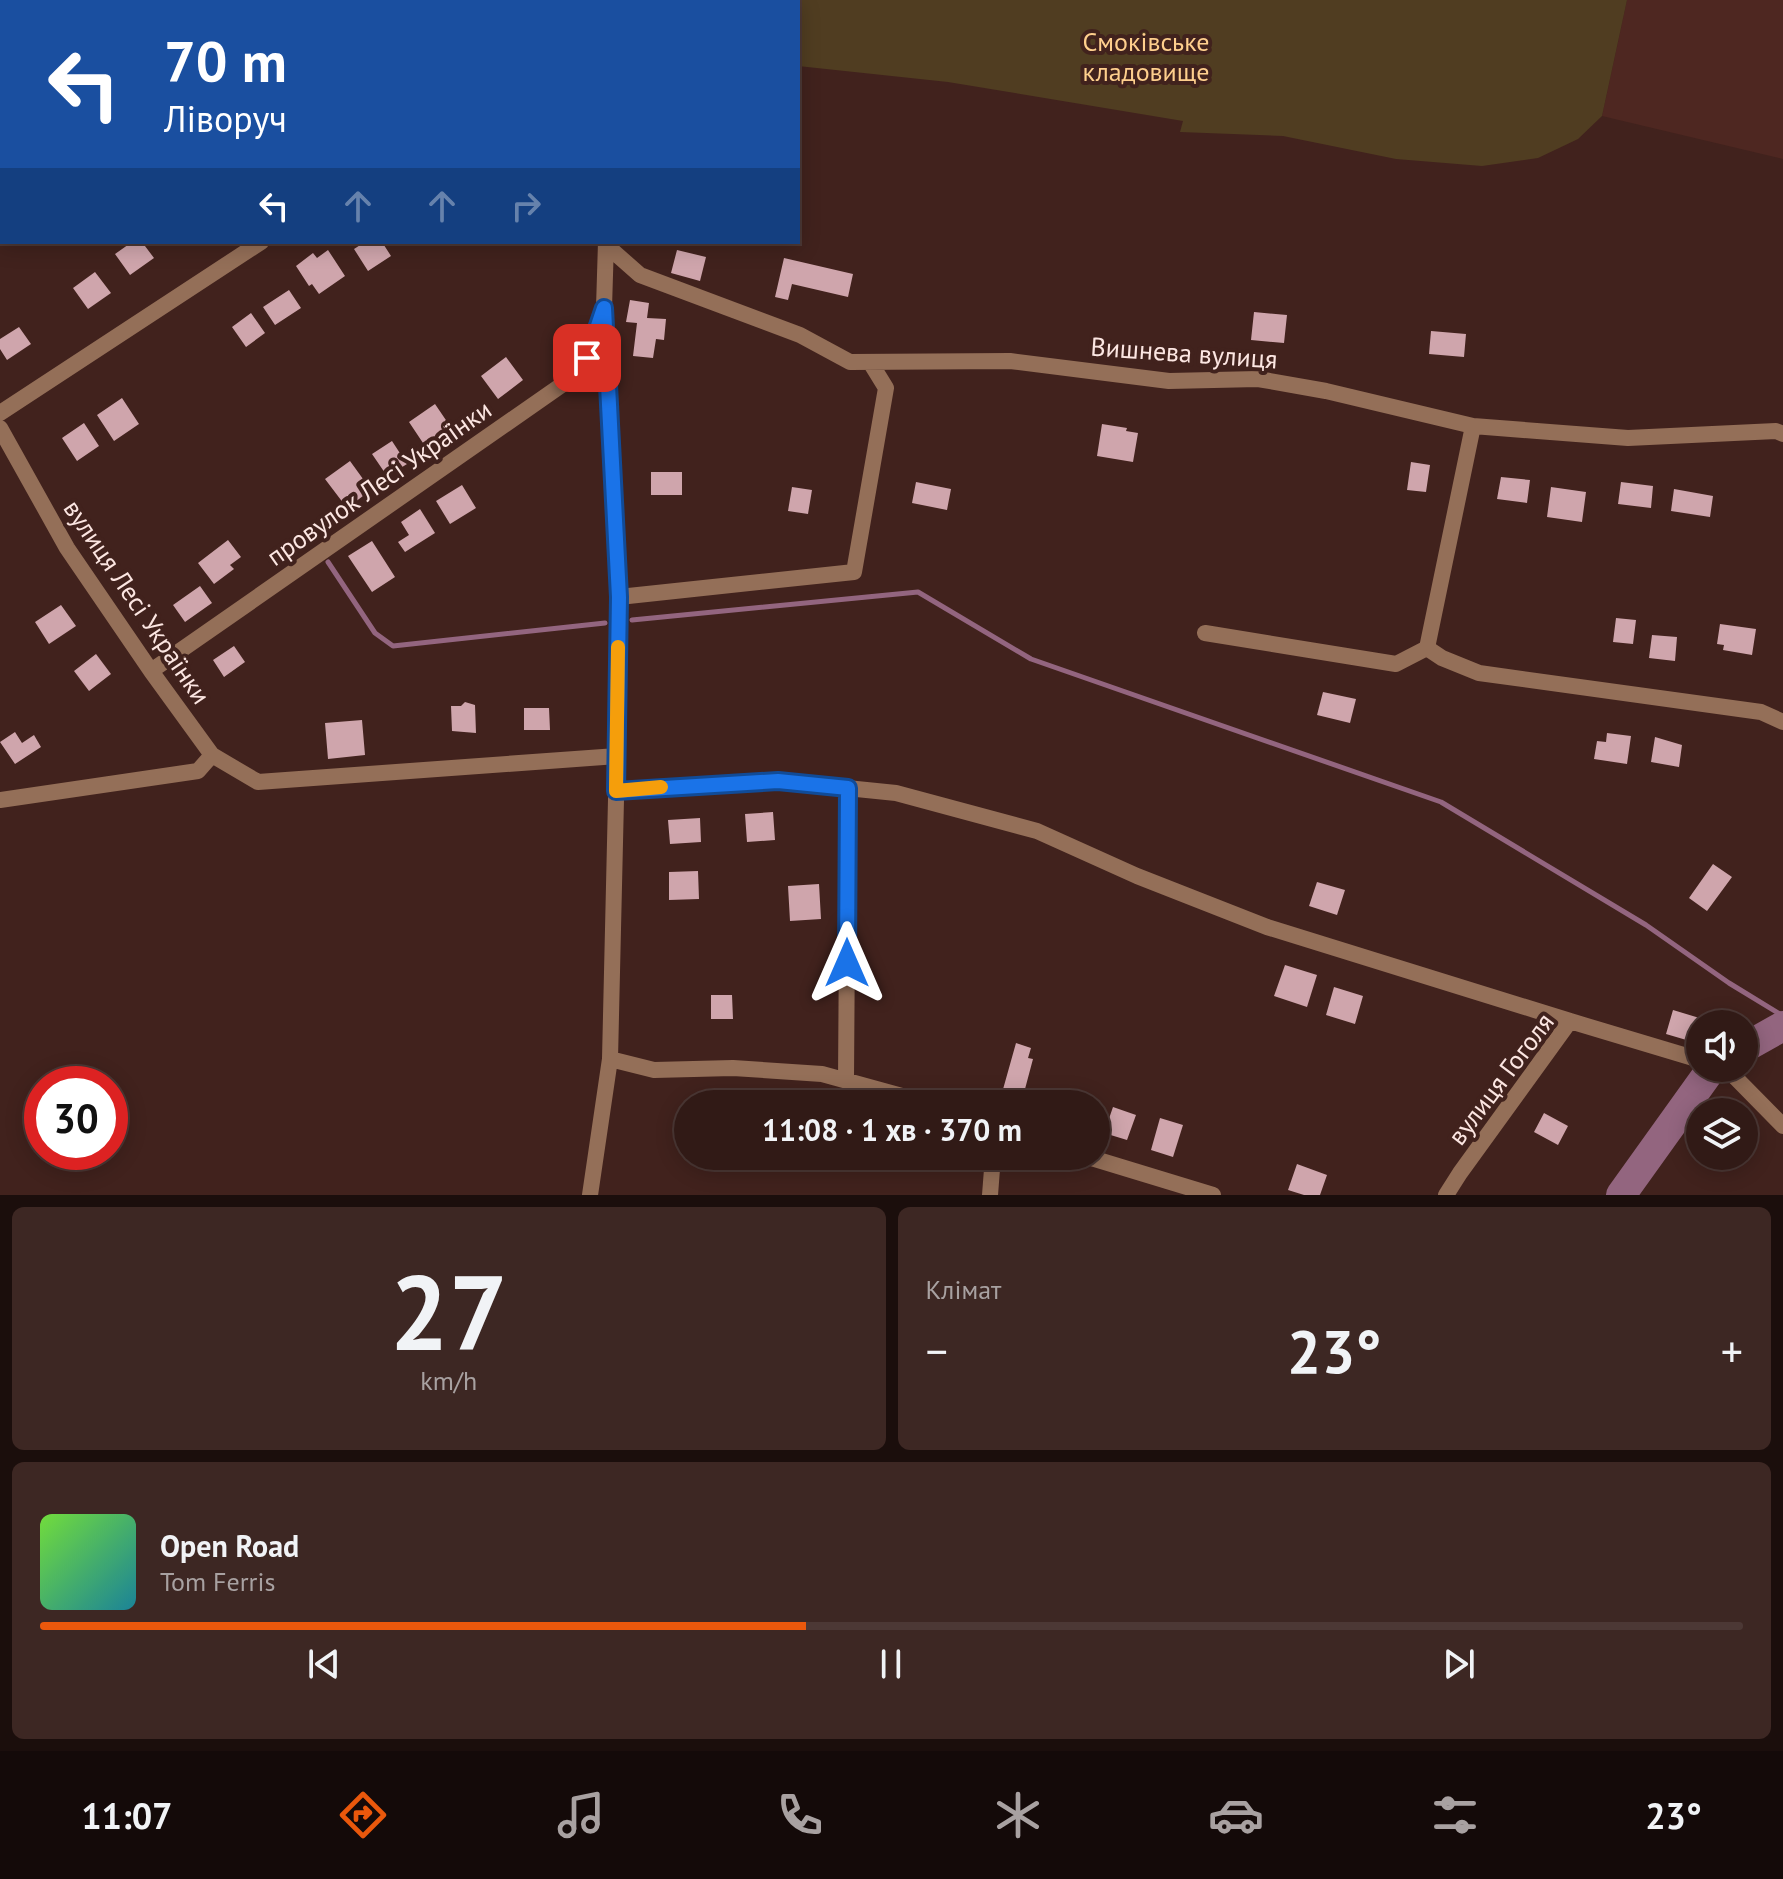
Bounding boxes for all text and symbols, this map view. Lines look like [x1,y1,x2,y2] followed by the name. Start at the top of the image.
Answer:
[164,25,287,97] text: 70 m
[1082,25,1210,88] park label: Смоківське кладовище
[32,32,136,136] icon: left
[164,95,287,142] text: Ліворуч
[252,184,296,228] icon: left
[336,184,380,228] icon: ahead
[420,184,464,228] icon: ahead
[504,184,548,228] icon: right
[553,324,621,392] pin
[1090,330,1279,375] street label: Вишнева вулиця
[565,336,609,380] icon: arrive
[260,392,498,573] street label: провулок Лесі Українки
[57,493,218,710] street label: вулиця Лесі Українки
[805,921,889,1005] position arrow
[1440,1006,1561,1151] street label: вулиця Гоголя
[1686,1010,1758,1170] map controls
[1686,1010,1758,1082] button: sound
[24,1066,128,1170] speed limit sign: 30
[1686,1098,1758,1170] button: layers
[762,1110,1022,1149] text: 11:08 · 1 хв · 370 m
[390,1244,508,1379] text: 27
[926,1273,1001,1306] text: Клімат
[1287,1312,1381,1390] text: 23°
[926,1322,948,1379] text: −
[1721,1322,1743,1379] text: +
[420,1364,477,1397] text: km/h
[160,1526,299,1565] text: Open Road
[160,1565,275,1598] text: Tom Ferris
[302,1642,346,1686] icon: previous
[869,1642,913,1686] icon: pause
[1437,1642,1481,1686] icon: next
[335,1787,391,1843] icon: directions
[553,1787,609,1843] icon: music
[772,1787,828,1843] icon: phone
[990,1787,1046,1843] icon: climate
[1208,1787,1264,1843] icon: car
[1427,1787,1483,1843] icon: filters
[81,1792,173,1839] text: 11:07
[1645,1792,1702,1839] text: 23°

